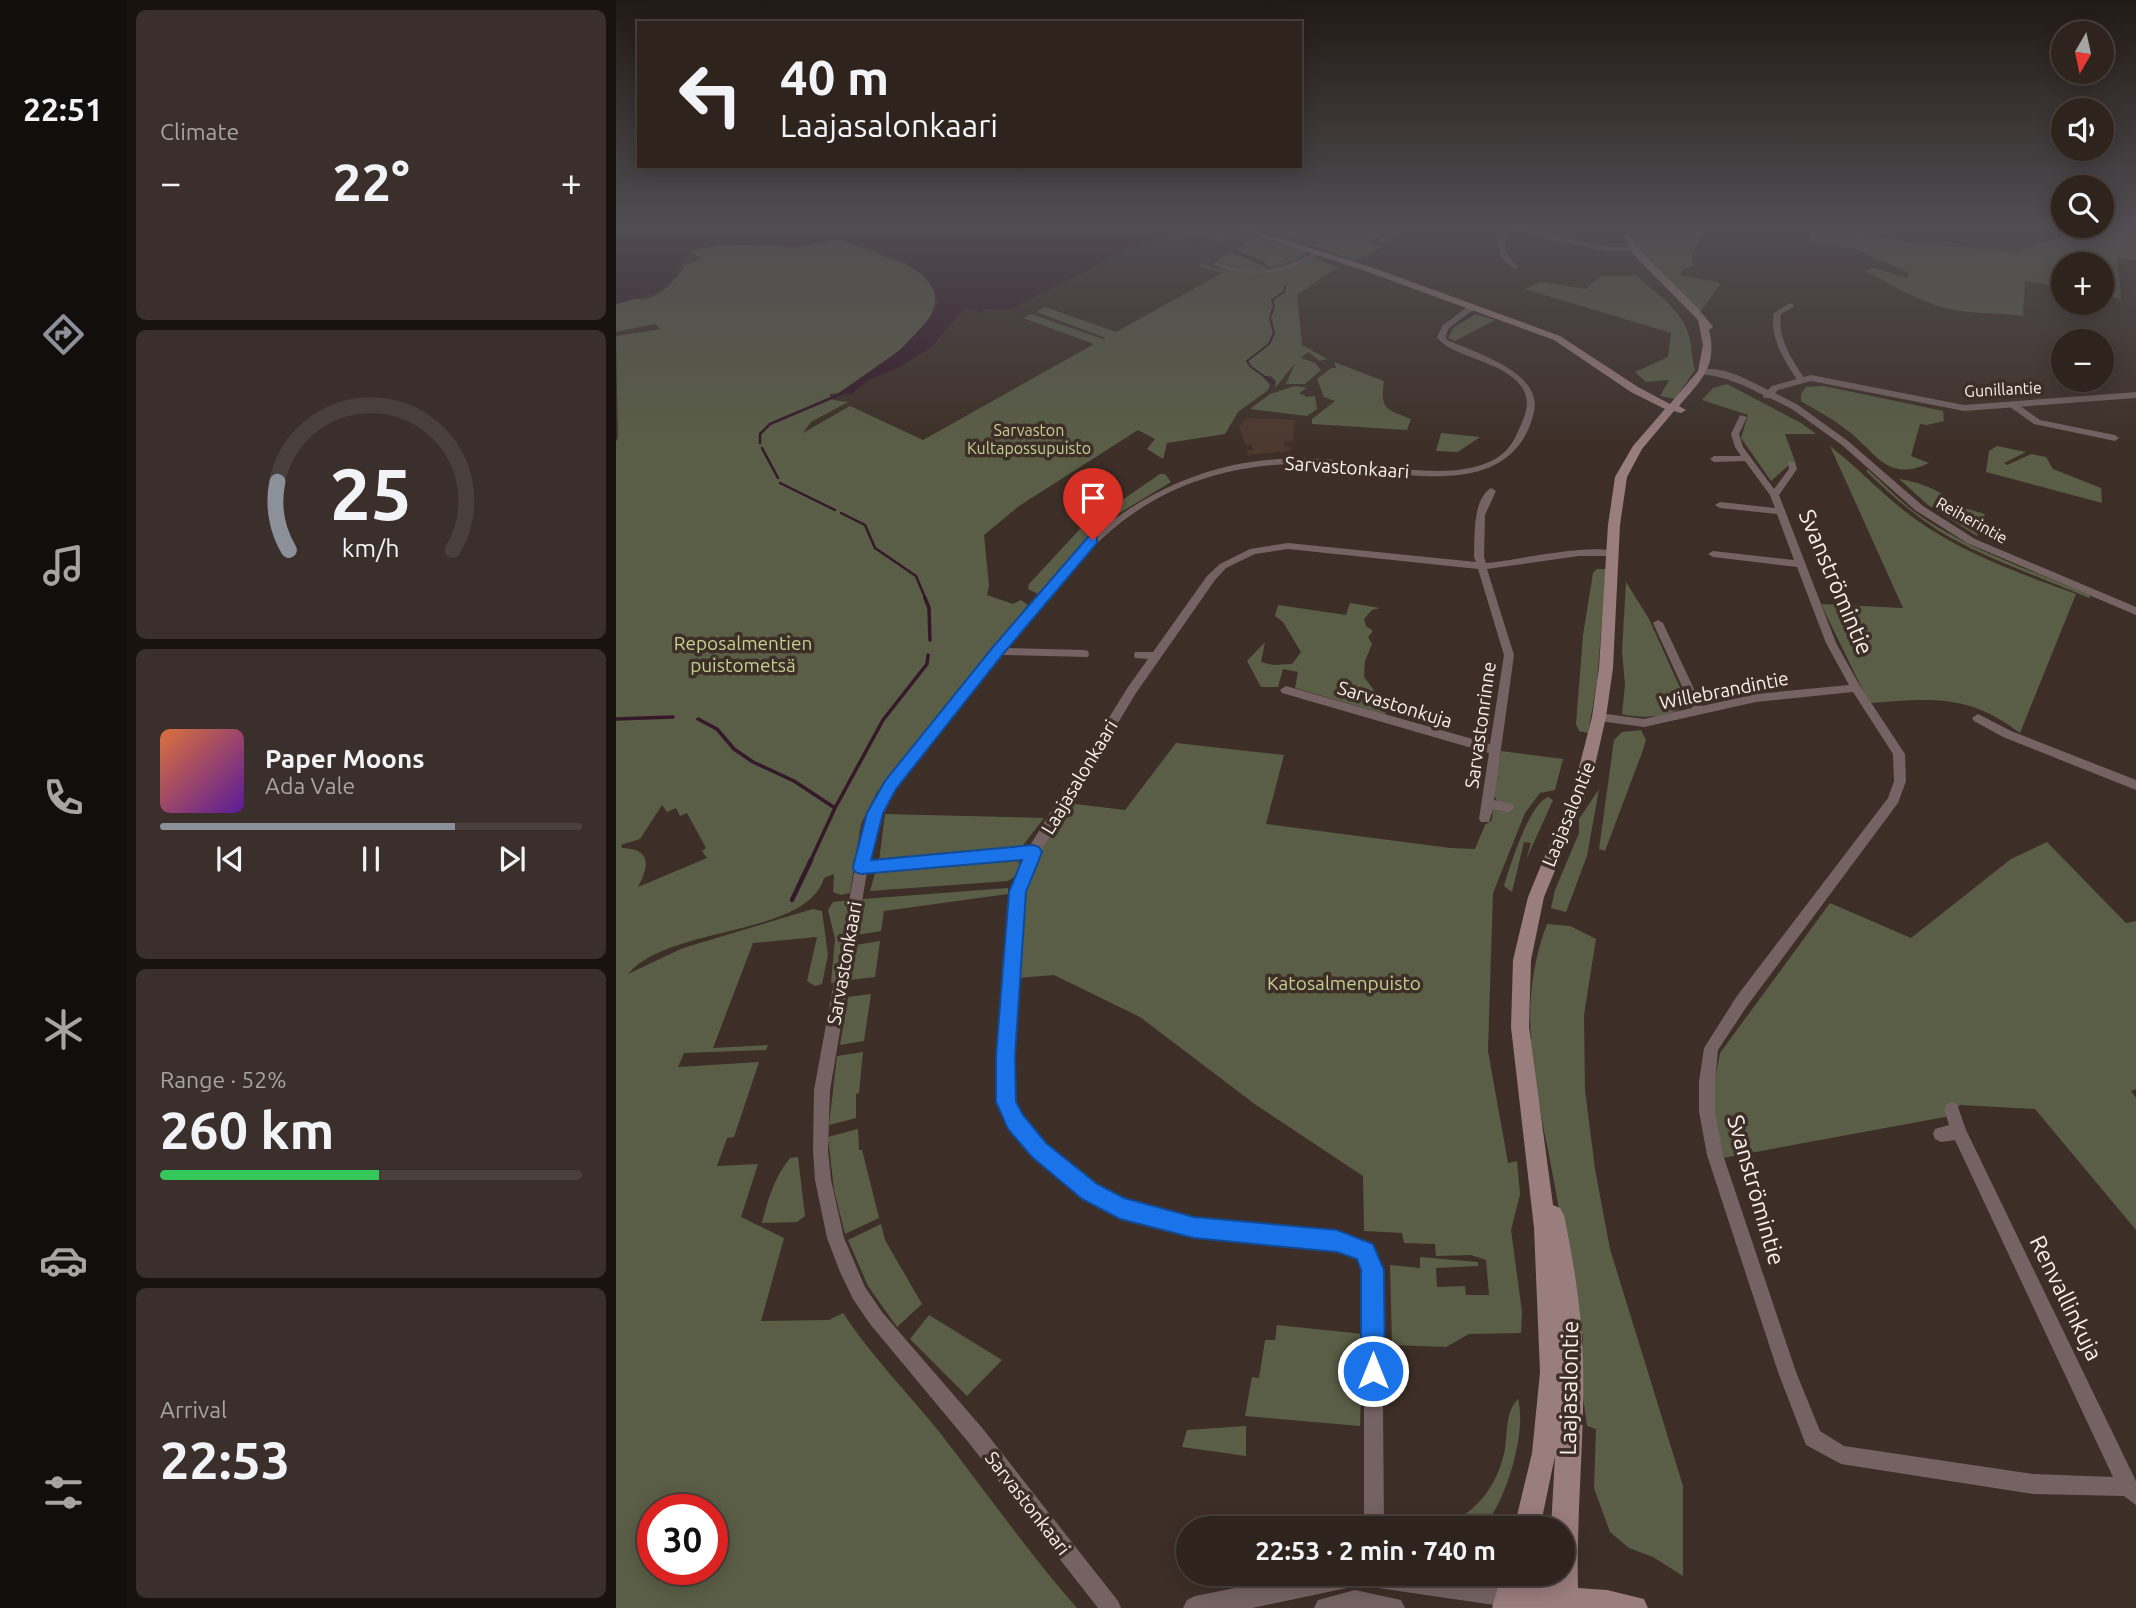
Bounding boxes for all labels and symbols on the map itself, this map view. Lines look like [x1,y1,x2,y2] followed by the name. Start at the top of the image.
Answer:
[2051,21,2114,84] north arrow
[1964,378,2042,400] street label: Gunillantie
[967,421,1091,457] park label: Sarvaston Kultapossupuisto
[1284,452,1410,482] street label: Sarvastonkaari
[1063,468,1123,540] pin
[1933,493,2011,547] street label: Reiherintie
[1795,506,1878,658] street label: Svanströmintie
[674,632,812,676] park label: Reposalmentien puistometsä
[1460,660,1500,790] street label: Sarvastonrinne
[1658,667,1790,713] street label: Willebrandintie
[1335,676,1455,732] street label: Sarvastonkuja
[1036,716,1122,838] street label: Laajasalonkaari
[1537,758,1599,870] street label: Laajasalontie
[822,900,866,1026] street label: Sarvastonkaari
[1267,972,1421,994] park label: Katosalmenpuisto
[1723,1112,1790,1268] street label: Svanströmintie
[2025,1231,2107,1364] street label: Renvallinkuja
[1555,1321,1582,1455] street label: Laajasalontie
[1336,1334,1410,1408] position arrow
[981,1447,1075,1559] street label: Sarvastonkaari
[637,1494,728,1585] speed limit sign: 30

